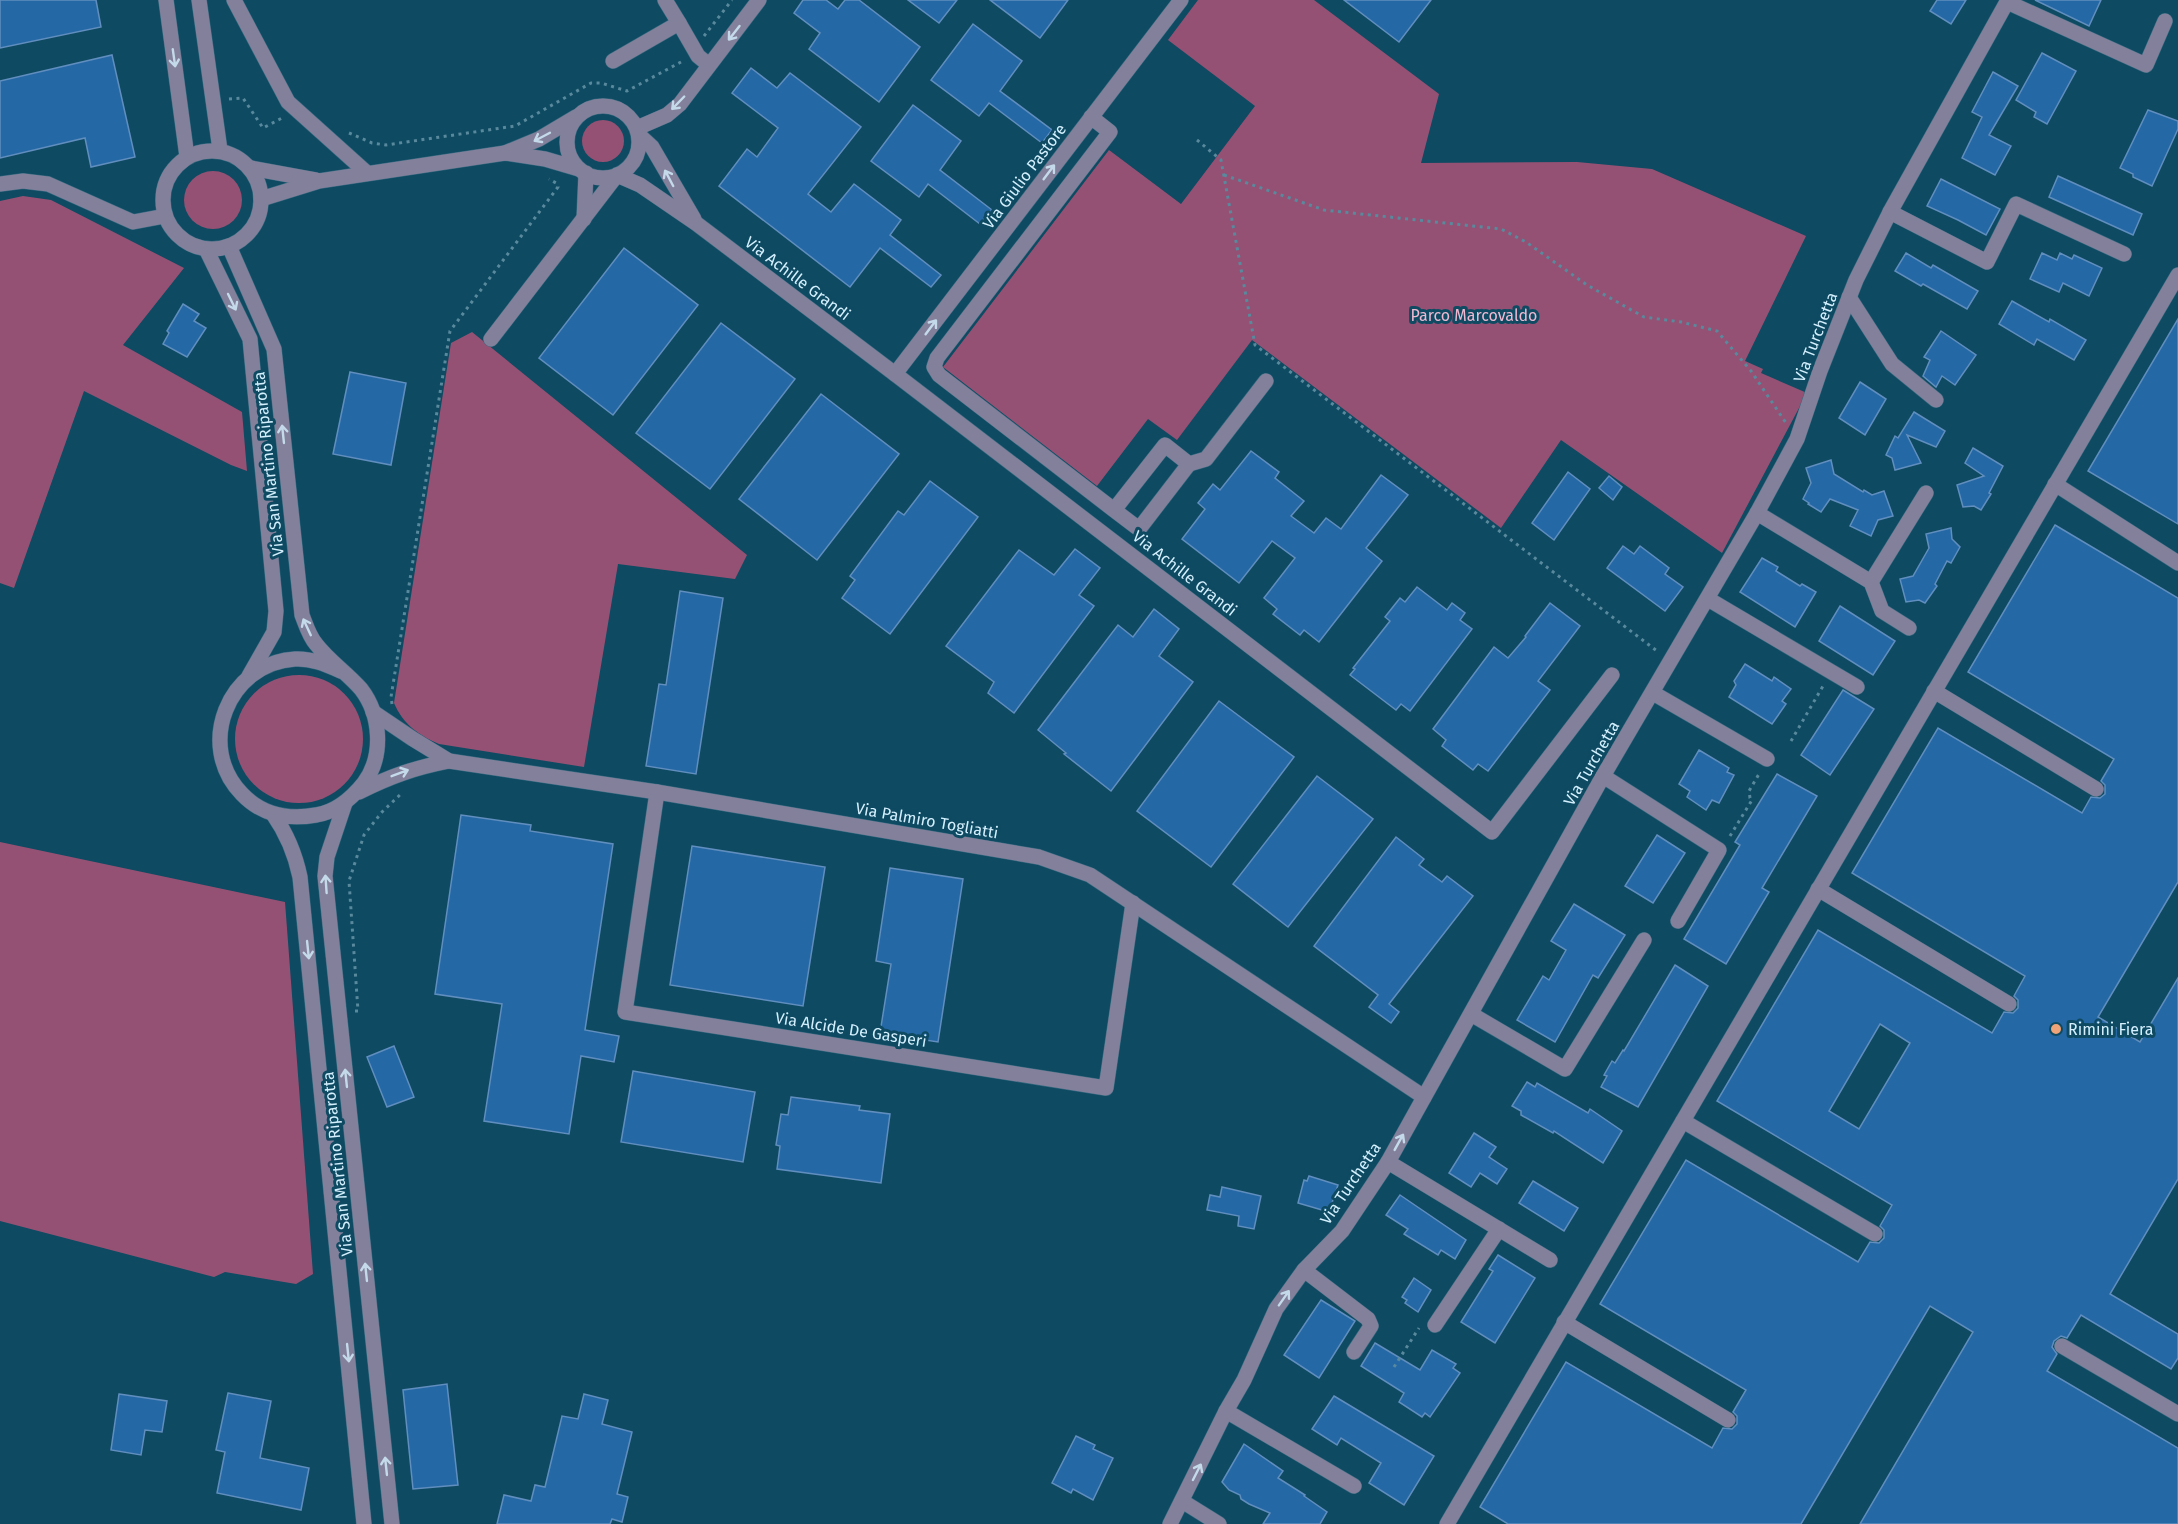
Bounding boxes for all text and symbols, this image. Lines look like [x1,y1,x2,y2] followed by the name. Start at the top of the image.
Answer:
[728,24,740,40] one-way arrow
[169,48,180,67] one-way arrow
[671,96,686,111] one-way arrow
[979,120,1070,233] street label: Via Giulio Pastore
[533,132,551,143] one-way arrow
[1043,164,1056,180] one-way arrow
[663,170,674,188] one-way arrow
[741,233,854,324] street label: Via Achille Grandi
[1790,289,1841,385] street label: Via Turchetta
[226,293,238,311] one-way arrow
[1411,306,1537,325] park label: Parco Marcovaldo
[924,319,937,335] one-way arrow
[249,371,288,557] street label: Via San Martino Riparotta
[277,425,288,444] one-way arrow
[1129,527,1241,620] street label: Via Achille Grandi
[301,618,312,636] one-way arrow
[1559,717,1623,809] street label: Via Turchetta
[390,766,409,777] one-way arrow
[854,799,1000,842] street label: Via Palmiro Togliatti
[320,874,331,894] one-way arrow
[303,939,314,959] one-way arrow
[774,1008,928,1051] street label: Via Alcide De Gasperi
[2068,1020,2153,1039] place label: Rimini Fiera
[2049,1022,2063,1036] marker: Rimini Fiera
[340,1068,351,1088] one-way arrow
[318,1071,357,1257] street label: Via San Martino Riparotta
[1394,1134,1406,1151] one-way arrow
[1316,1139,1385,1228] street label: Via Turchetta
[360,1262,371,1282] one-way arrow
[1278,1290,1290,1306] one-way arrow
[343,1342,354,1362] one-way arrow
[380,1456,391,1476] one-way arrow
[1191,1464,1203,1481] one-way arrow

